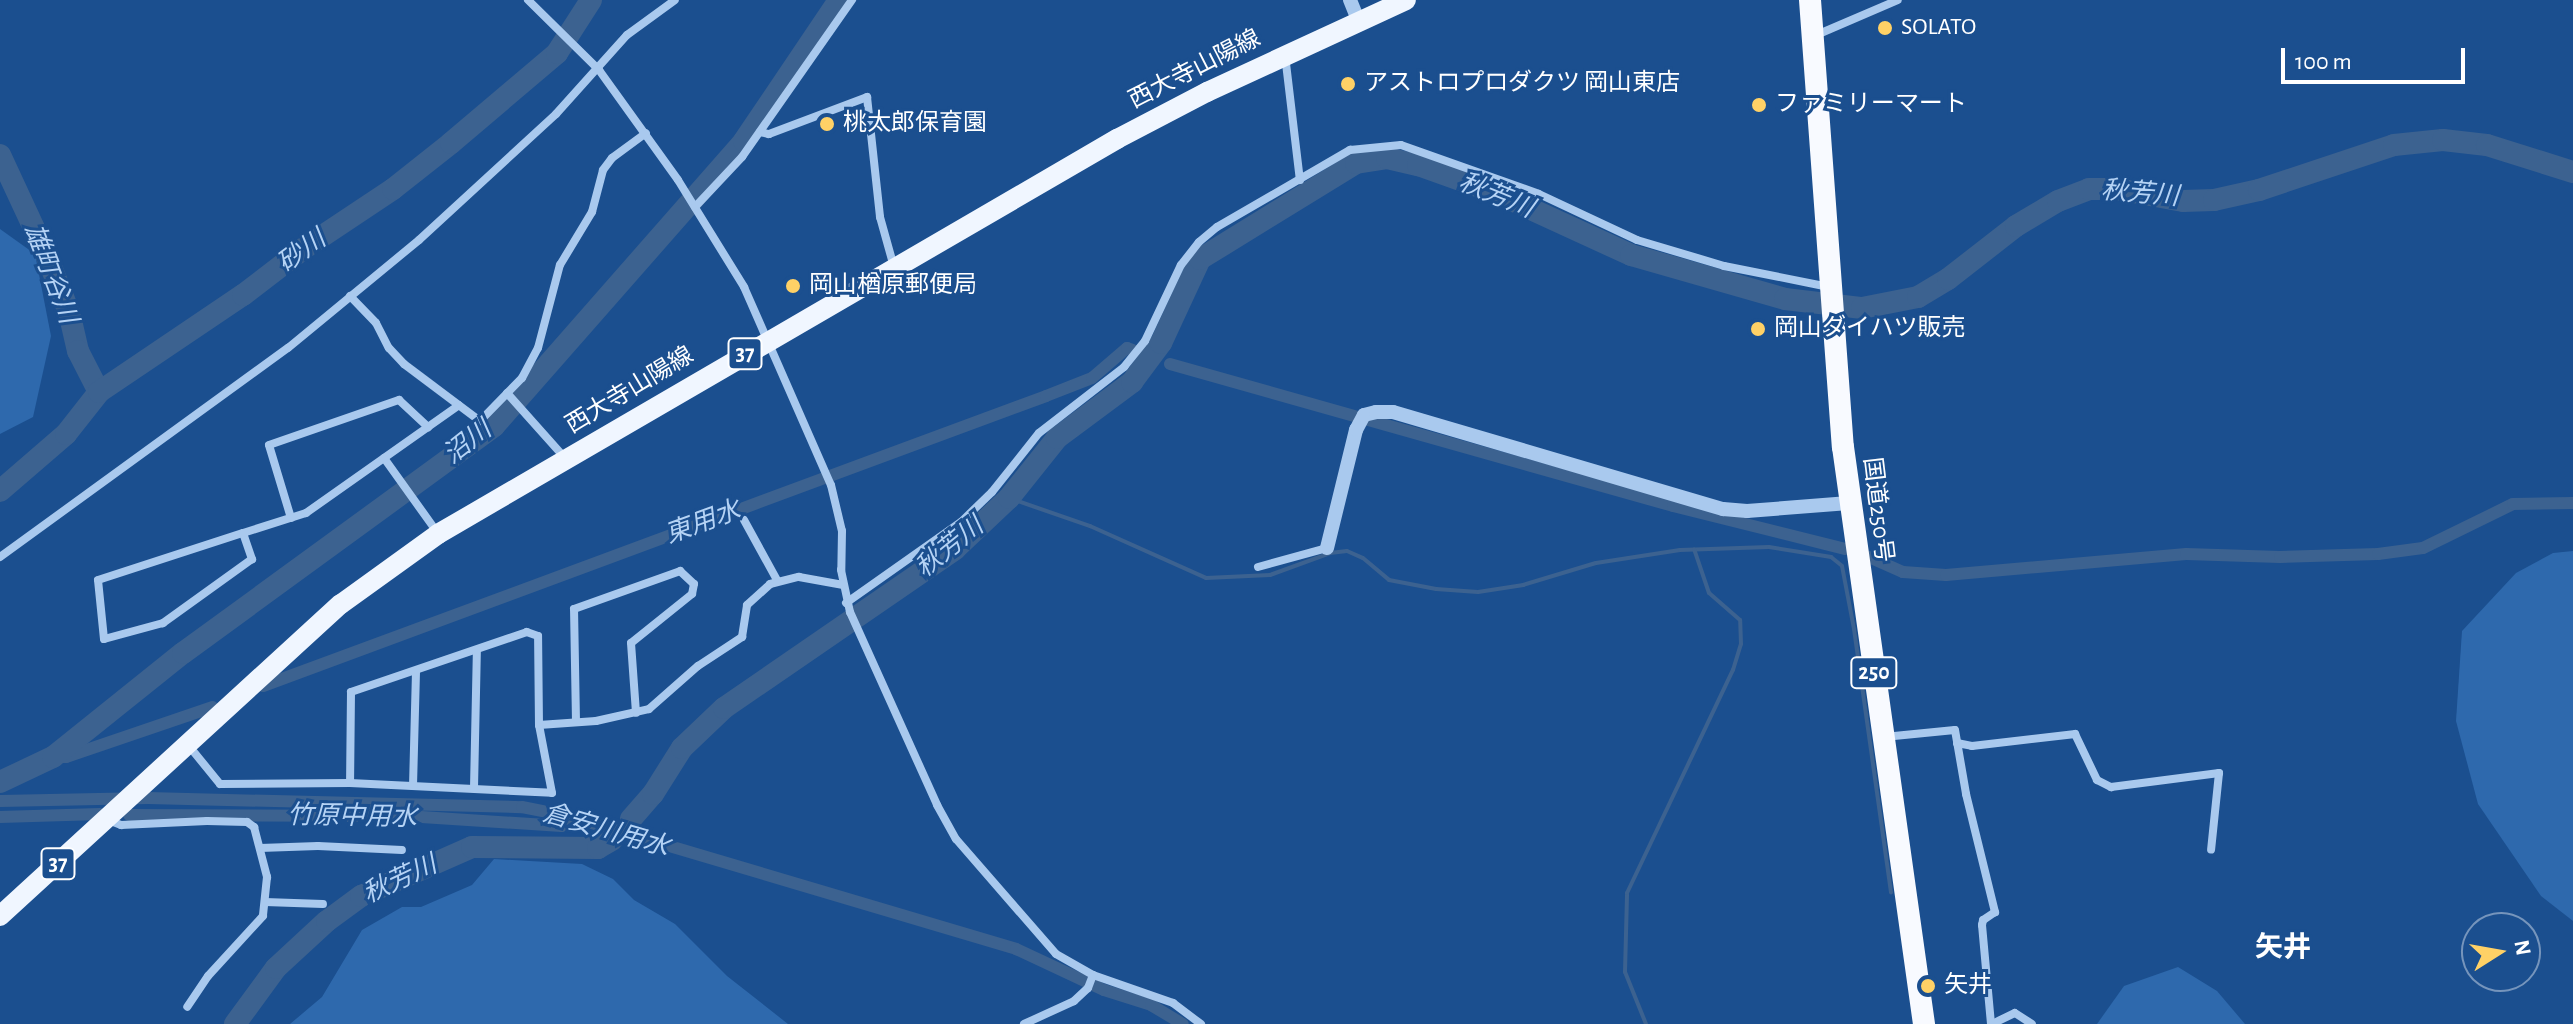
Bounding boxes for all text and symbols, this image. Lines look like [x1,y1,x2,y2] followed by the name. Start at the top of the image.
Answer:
[1901,14,1976,42] place label: SOLATO
[1876,19,1894,37] marker: SOLATO
[1124,24,1266,116] street label: 西大寺山陽線
[2285,32,2469,82] scale bar
[2295,50,2352,74] text: 100 m
[1364,70,1680,98] place label: アストロプロダクツ 岡山東店
[1339,75,1357,93] marker: アストロプロダクツ 岡山東店
[1775,91,1967,119] place label: ファミリーマート
[1750,96,1768,114] marker: ファミリーマート
[843,110,987,138] place label: 桃太郎保育園
[818,115,836,133] marker: 桃太郎保育園
[1454,167,1538,225] water label: 秋芳川
[2100,175,2180,213] water label: 秋芳川
[17,220,83,328] water label: 雄町谷川
[272,224,332,280] water label: 砂川
[809,272,977,300] place label: 岡山楢原郵便局
[784,277,802,295] marker: 岡山楢原郵便局
[1774,315,1966,343] place label: 岡山ダイハツ販売
[1749,320,1767,338] marker: 岡山ダイハツ販売
[727,336,763,372] road number: 37
[561,342,699,440] street label: 西大寺山陽線
[438,415,498,471] water label: 沼川
[1856,456,1898,564] street label: 国道250号
[661,495,745,551] water label: 東用水
[910,511,990,585] water label: 秋芳川
[1850,655,1898,691] road number: 250
[539,798,673,864] water label: 倉安川用水
[287,800,417,834] water label: 竹原中用水
[40,846,76,882] road number: 37
[358,849,442,911] water label: 秋芳川
[2461,912,2541,992] north arrow
[2255,931,2311,965] district label: 矢井
[2510,938,2535,957] text: N
[1944,972,1992,1000] place label: 矢井
[1919,977,1937,995] marker: 矢井

